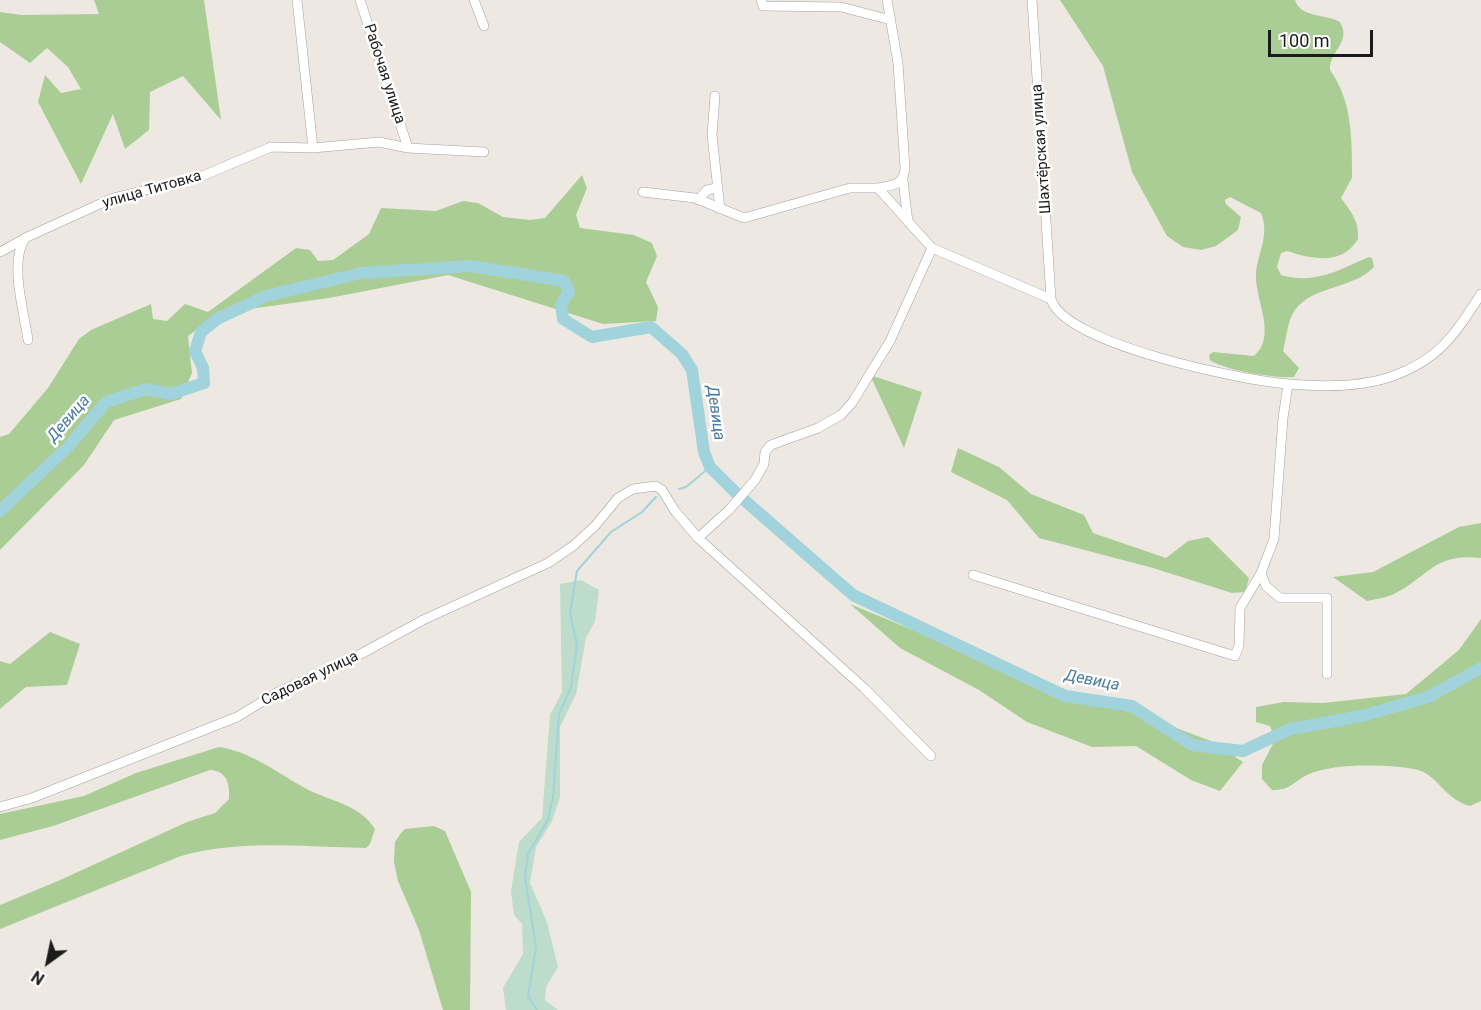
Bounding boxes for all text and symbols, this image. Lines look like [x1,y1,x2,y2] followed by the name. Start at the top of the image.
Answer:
[1271,18,1376,56] scale bar
[359,22,409,126] street label: Рабочая улица
[1279,30,1330,51] text: 100 m
[1028,84,1056,214] street label: Шахтёрская улица
[100,167,204,213] street label: улица Титовка
[702,384,728,442] water label: Девица
[44,392,94,446] water label: Девица
[259,648,361,710] street label: Садовая улица
[1063,666,1121,696] water label: Девица
[18,932,78,992] north arrow
[28,966,48,989] text: N

